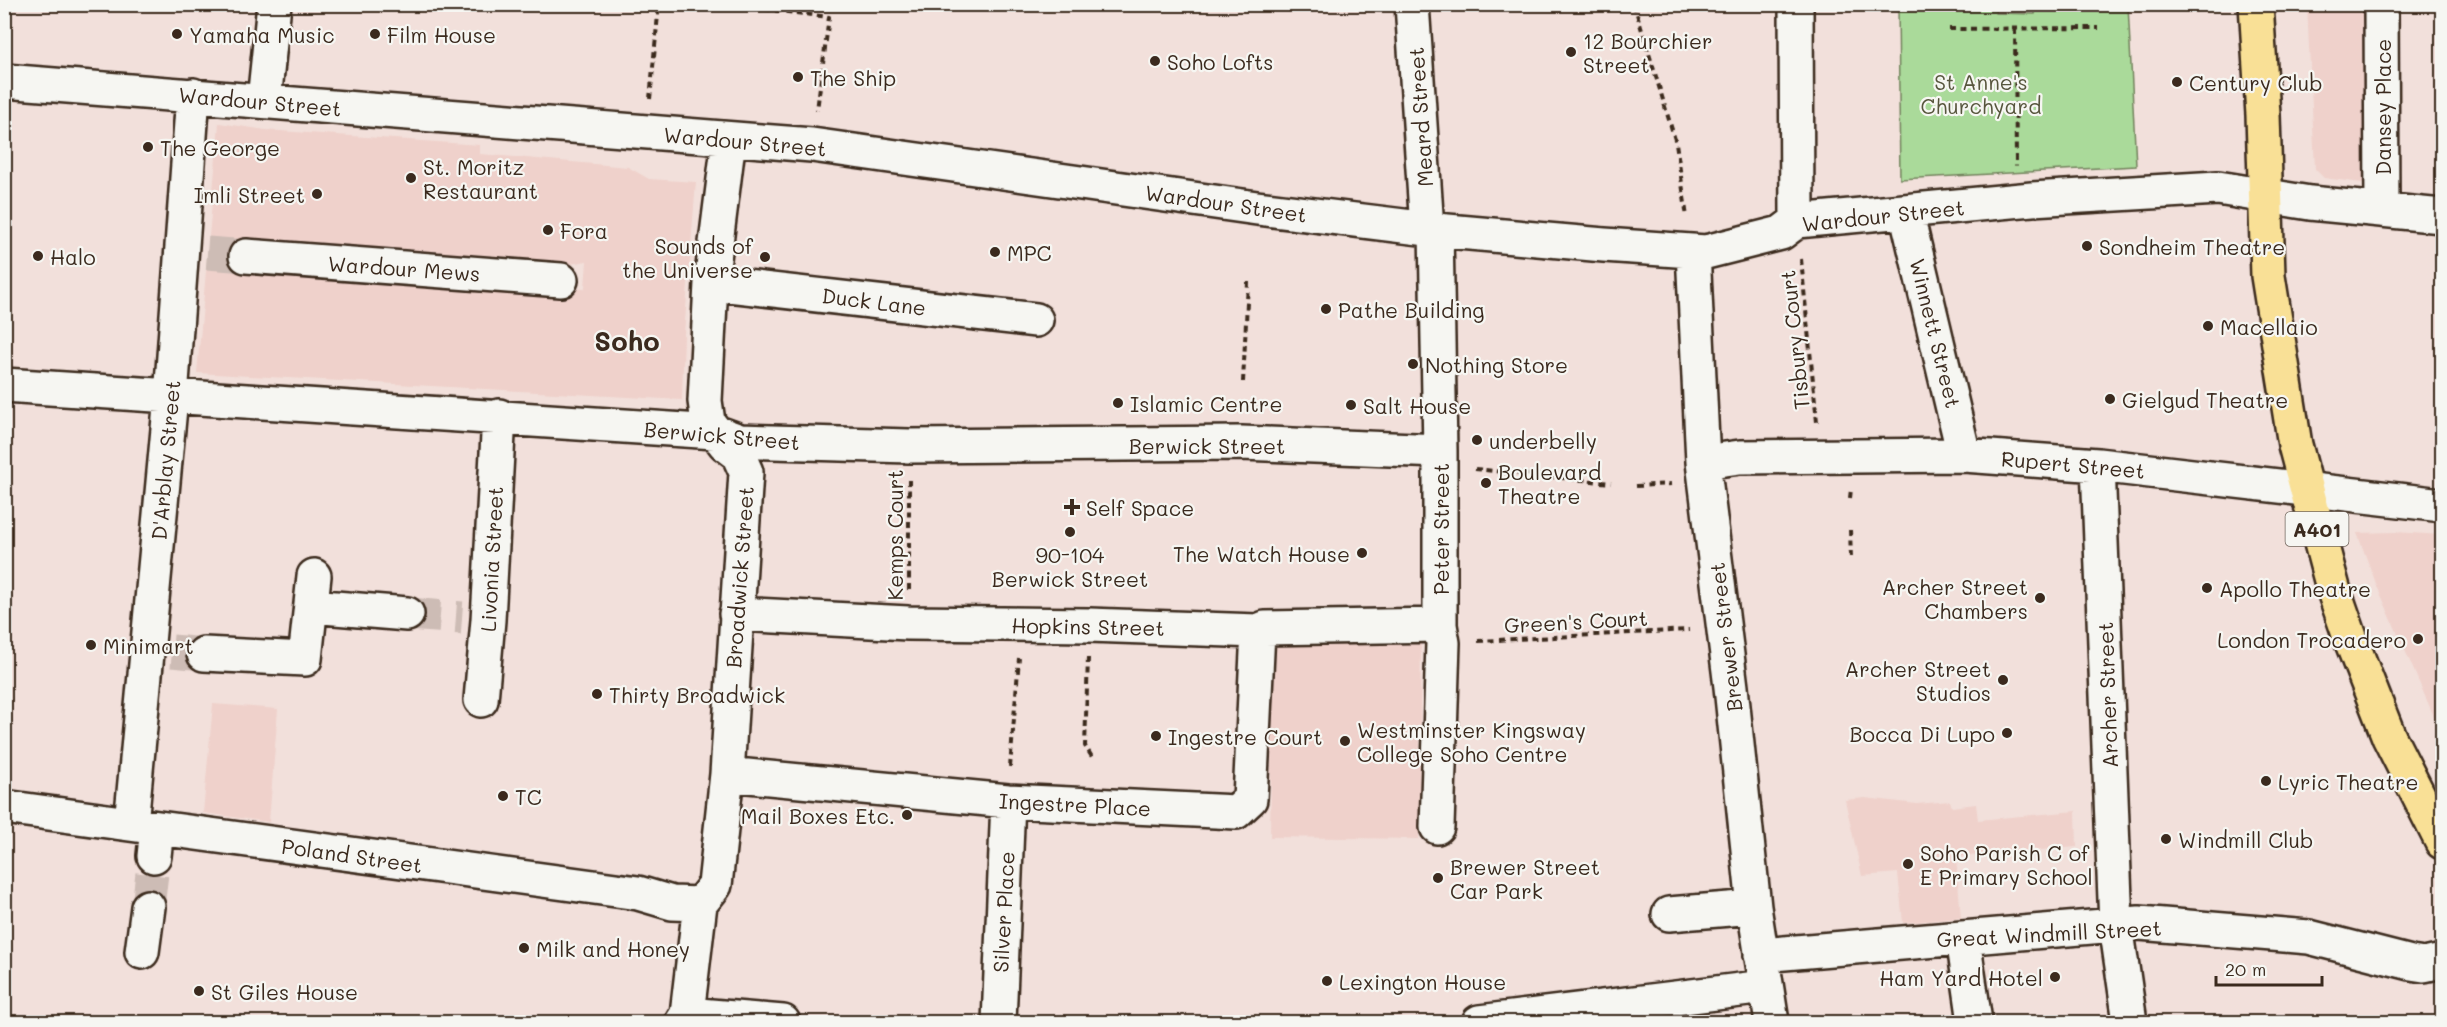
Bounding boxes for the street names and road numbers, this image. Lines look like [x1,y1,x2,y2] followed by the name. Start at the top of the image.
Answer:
[2369,39,2396,175] street label: Dansey Place
[1402,46,1438,188] street label: Meard Street
[177,80,343,122] street label: Wardour Street
[662,120,828,162] street label: Wardour Street
[1143,178,1309,228] street label: Wardour Street
[1800,193,1966,237] street label: Wardour Street
[327,249,481,287] street label: Wardour Mews
[1904,255,1968,411] street label: Winnett Street
[1773,269,1815,411] street label: Tisbury Court
[820,281,928,321] street label: Duck Lane
[145,379,185,541] street label: D'Arblay Street
[643,415,801,455] street label: Berwick Street
[1129,432,1285,459] street label: Berwick Street
[2000,444,2146,484] street label: Rupert Street
[1427,463,1454,595] street label: Peter Street
[881,469,908,601] street label: Kemps Court
[719,485,759,669] street label: Broadwick Street
[474,486,508,632] street label: Livonia Street
[2286,512,2348,546] road number: A401
[1702,561,1748,713] street label: Brewer Street
[1503,604,1649,638] street label: Green's Court
[1011,611,1165,641] street label: Hopkins Street
[2091,621,2123,769] street label: Archer Street
[998,787,1152,821] street label: Ingestre Place
[280,832,424,878] street label: Poland Street
[986,851,1020,973] street label: Silver Place
[1936,914,2162,952] street label: Great Windmill Street

